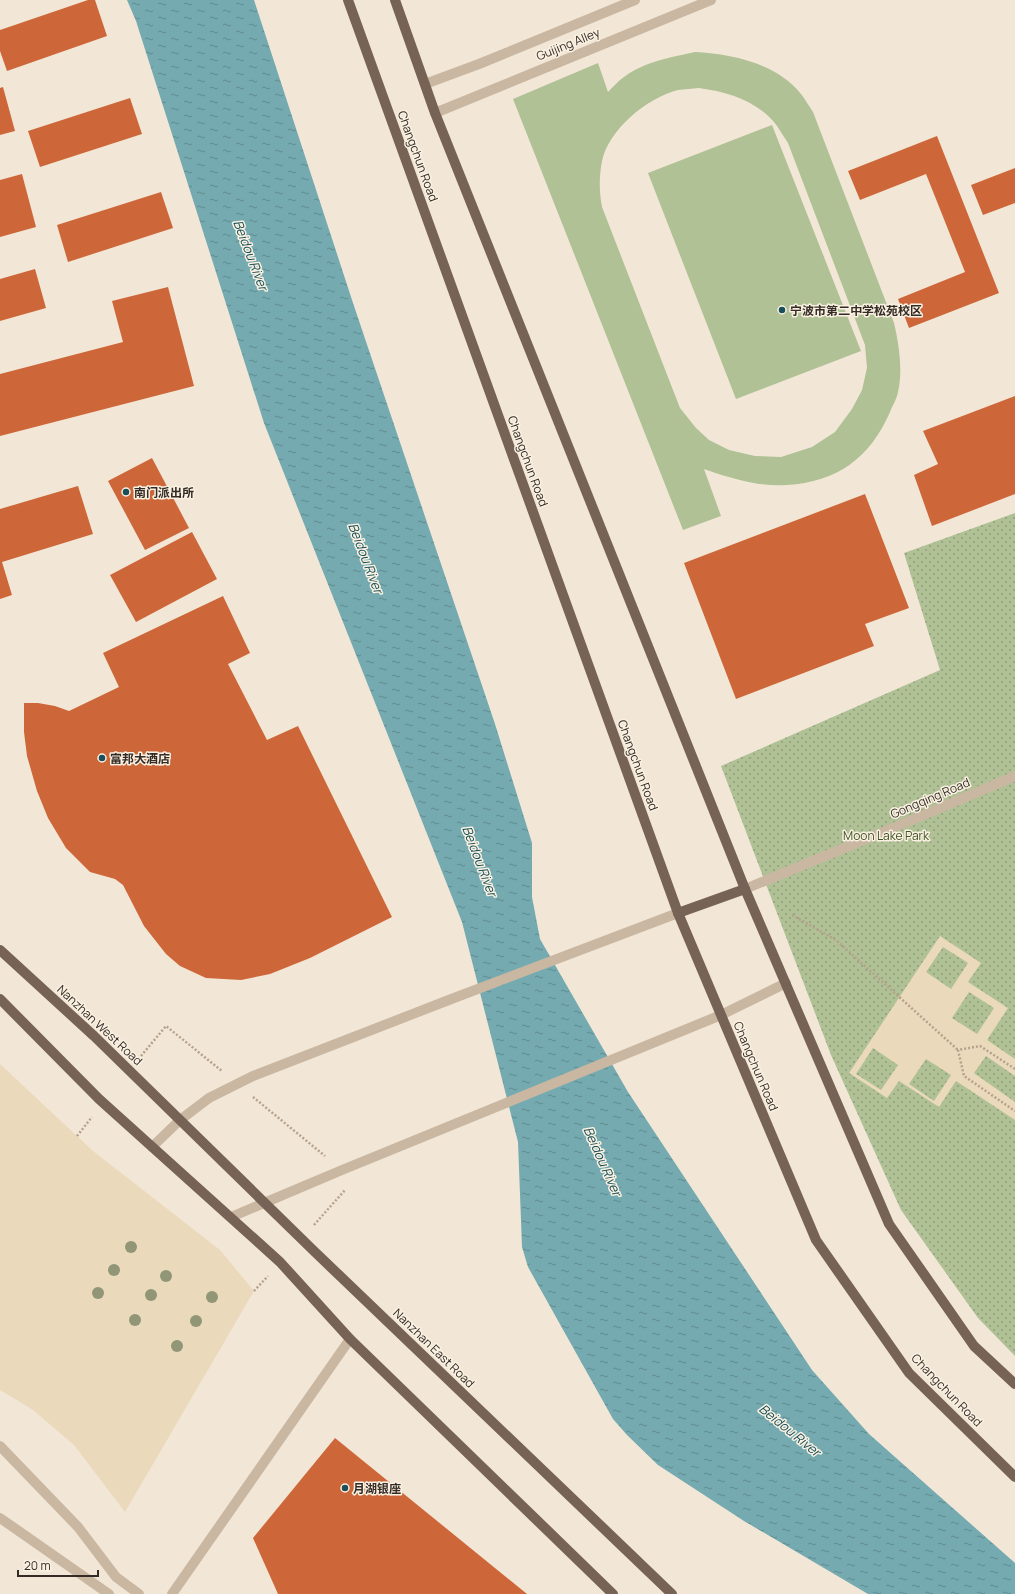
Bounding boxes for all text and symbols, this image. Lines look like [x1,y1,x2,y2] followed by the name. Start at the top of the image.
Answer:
[534,23,603,64] street label: Guijing Alley
[394,108,442,204] street label: Changchun Road
[229,217,274,295] water label: Beidou River
[790,302,922,319] place label: 宁波市第二中学松苑校区
[777,305,787,315] marker: 宁波市第二中学松苑校区
[504,413,552,509] street label: Changchun Road
[134,484,194,501] place label: 南门派出所
[121,487,131,497] marker: 南门派出所
[344,520,389,598] water label: Beidou River
[614,717,662,813] street label: Changchun Road
[110,750,170,767] place label: 富邦大酒店
[97,753,107,763] marker: 富邦大酒店
[888,774,972,822] street label: Gongqing Road
[458,823,503,901] water label: Beidou River
[843,827,930,844] park label: Moon Lake Park
[54,981,146,1069] street label: Nanzhan West Road
[730,1019,782,1113] street label: Changchun Road
[580,1123,627,1201] water label: Beidou River
[390,1305,478,1391] street label: Nanzhan East Road
[908,1350,986,1430] street label: Changchun Road
[756,1400,826,1462] water label: Beidou River
[353,1480,401,1497] place label: 月湖银座
[340,1483,350,1493] marker: 月湖银座
[18,1552,98,1578] scale bar
[24,1557,51,1574] text: 20 m

